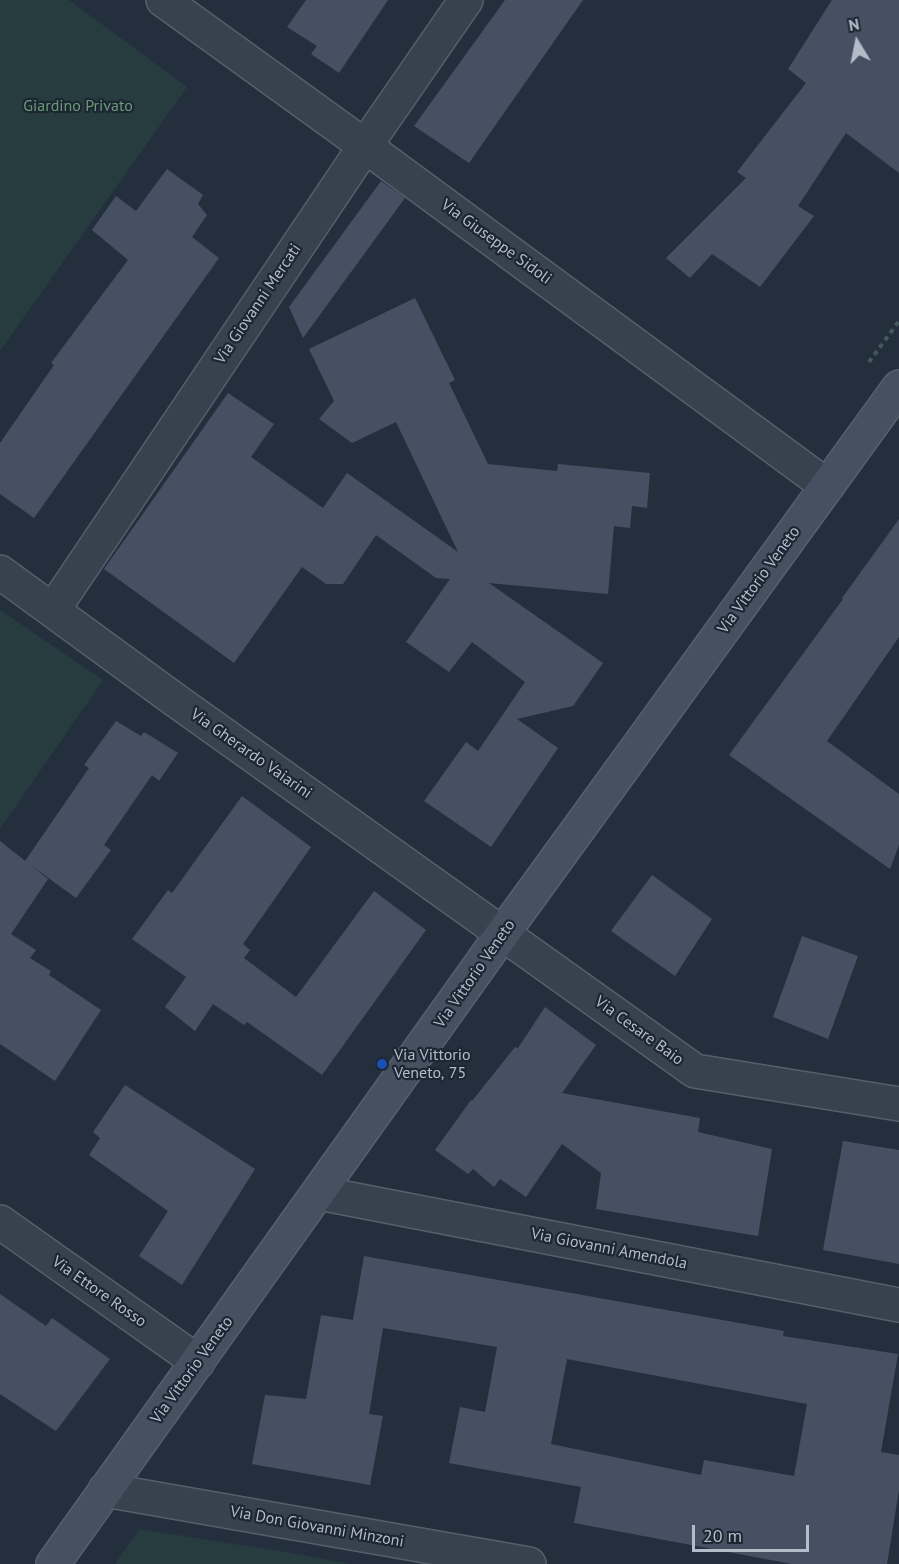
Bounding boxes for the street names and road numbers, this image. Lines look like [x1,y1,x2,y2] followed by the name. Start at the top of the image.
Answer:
[437,196,555,288] street label: Via Giuseppe Sidoli
[211,240,305,368] street label: Via Giovanni Mercati
[714,523,804,637] street label: Via Vittorio Veneto
[187,705,315,803] street label: Via Gherardo Vaiarini
[430,916,520,1032] street label: Via Vittorio Veneto
[591,992,687,1070] street label: Via Cesare Baio
[529,1224,689,1274] street label: Via Giovanni Amendola
[48,1252,150,1332] street label: Via Ettore Rosso
[147,1313,237,1427] street label: Via Vittorio Veneto
[229,1502,405,1552] street label: Via Don Giovanni Minzoni

